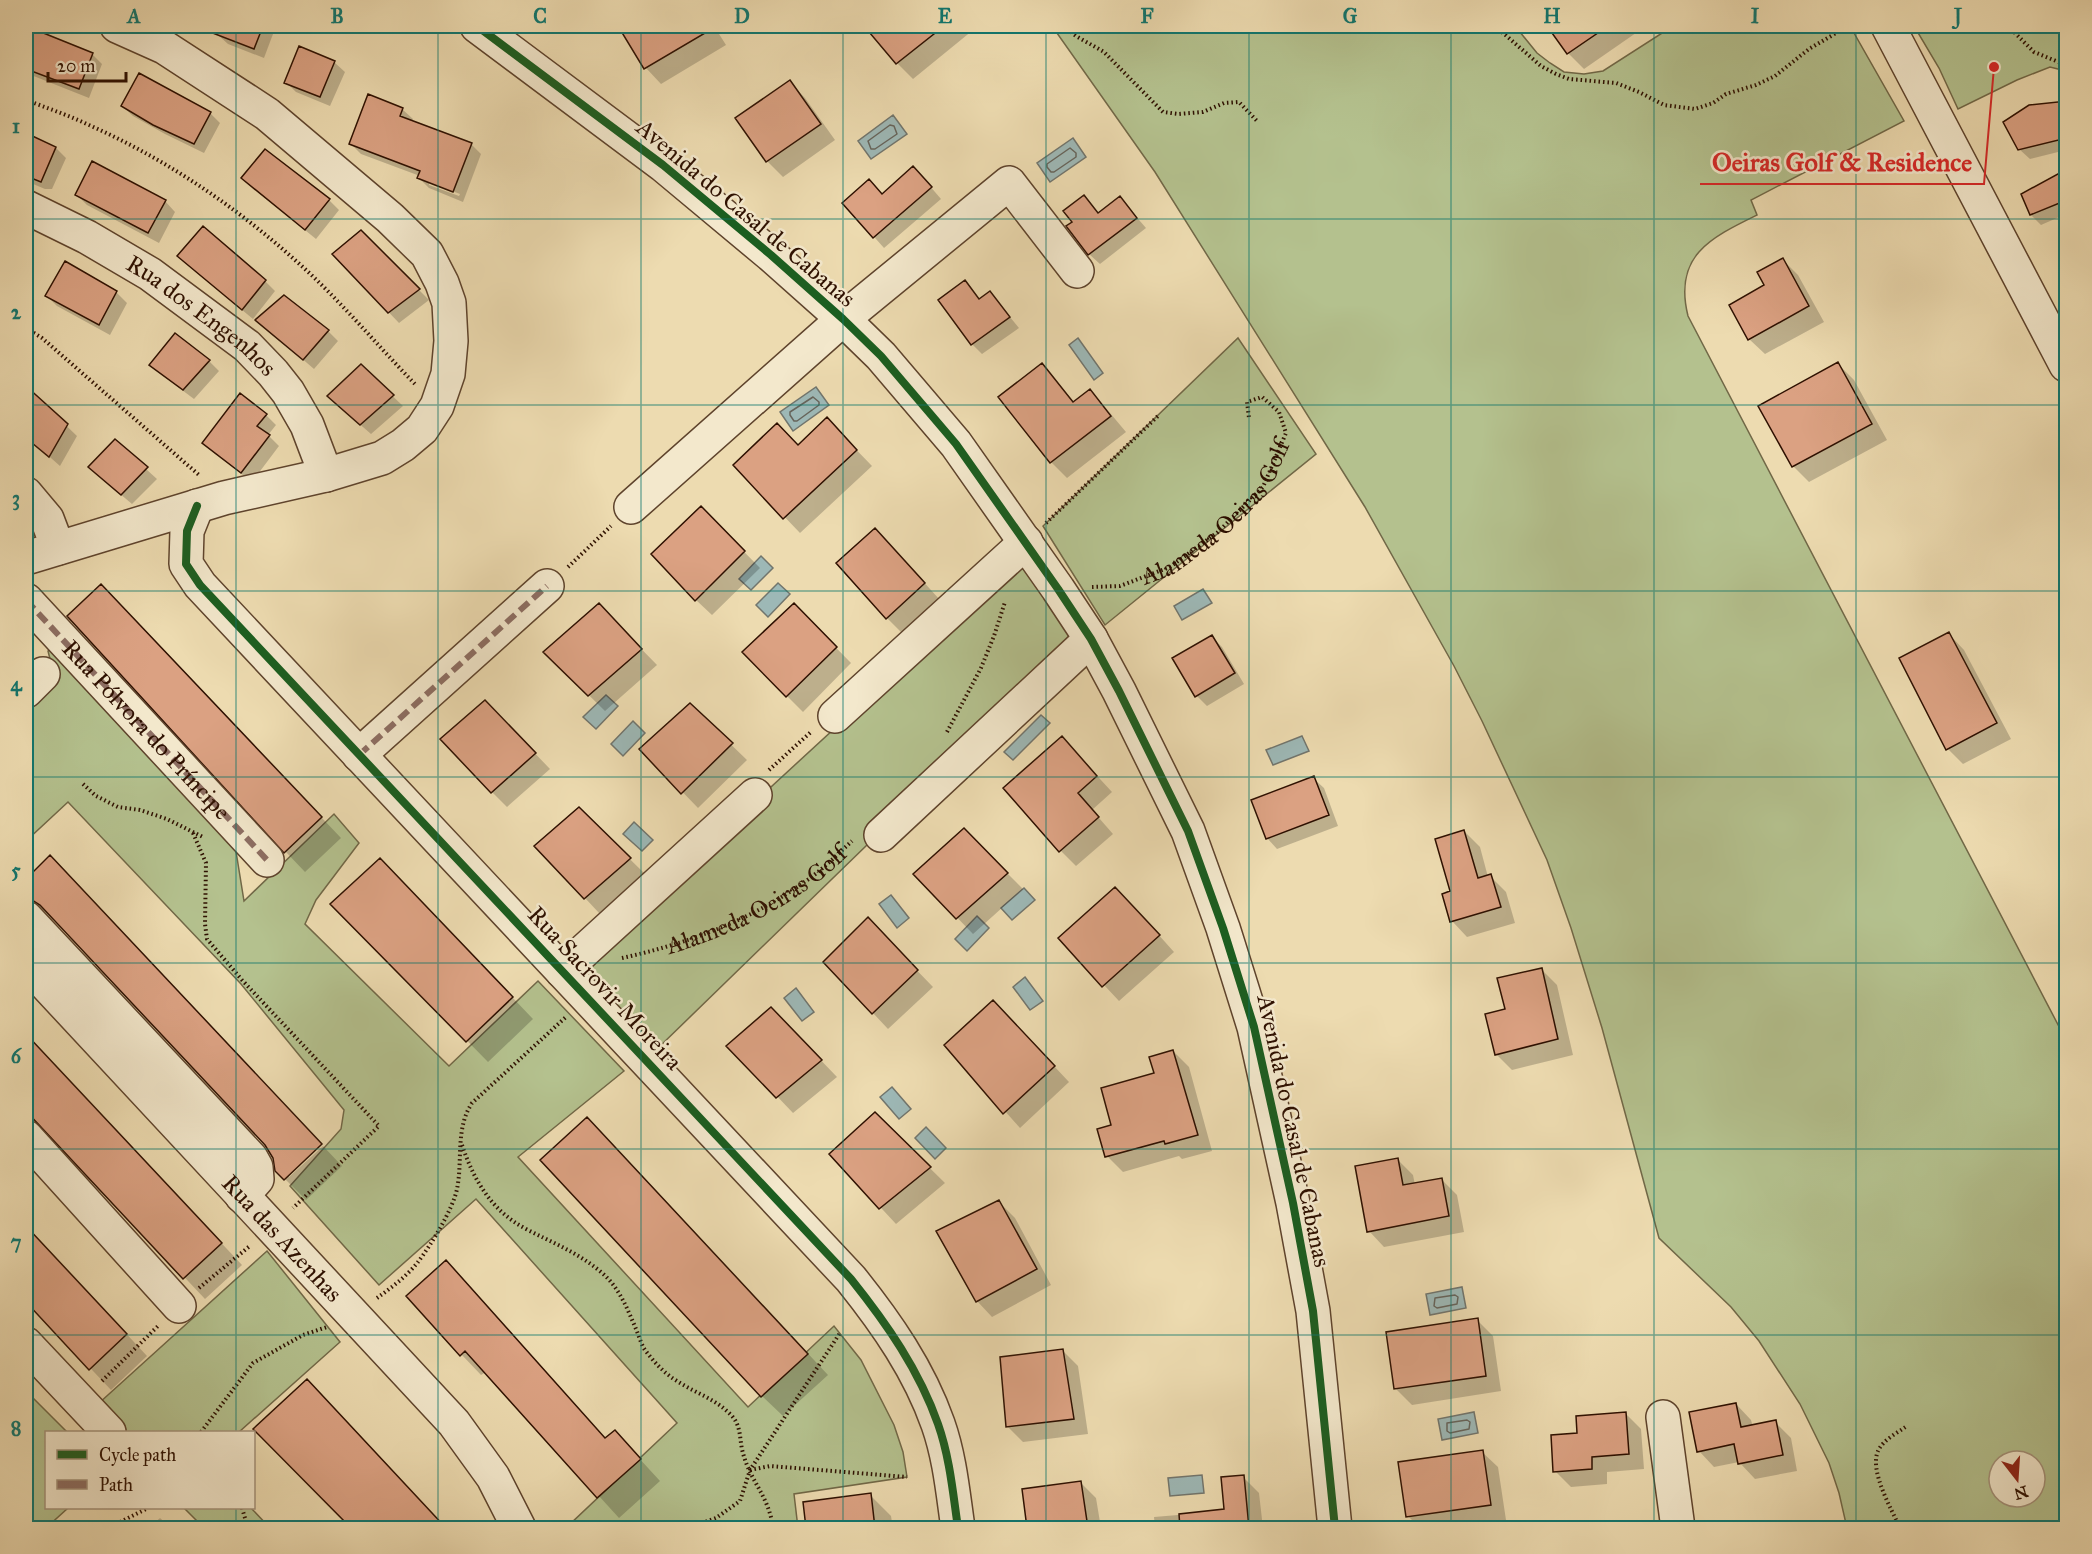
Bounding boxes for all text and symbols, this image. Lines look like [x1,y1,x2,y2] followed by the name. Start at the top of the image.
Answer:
[125,4,141,28] text: A
[330,4,344,28] text: B
[533,4,547,28] text: C
[734,4,750,28] text: D
[938,4,953,28] text: E
[1140,4,1154,28] text: F
[1343,4,1358,28] text: G
[1543,4,1561,28] text: H
[1751,4,1760,28] text: I
[1951,4,1963,30] text: J
[48,45,126,83] scale bar
[57,55,95,77] text: 20 m
[629,112,862,314] street label: Avenida do Casal de Cabanas
[12,114,20,138] text: 1
[1700,140,1984,184] callout: Oeiras Golf & Residence
[1712,146,1972,178] text: Oeiras Golf & Residence
[121,248,283,382] street label: Rua dos Engenhos
[11,300,22,324] text: 2
[1136,432,1298,592] street label: Alameda Oeiras Golf
[12,486,20,511] text: 3
[56,634,237,826] street label: Rua Pólvora do Príncipe
[10,672,22,697] text: 4
[662,836,856,961] street label: Alameda Oeiras Golf
[11,858,21,882] text: 5
[521,900,689,1077] street label: Rua Sacrovir Moreira
[1250,991,1337,1270] street label: Avenida do Casal de Cabanas
[11,1044,23,1068] text: 6
[215,1168,349,1308] street label: Rua das Azenhas
[11,1230,22,1254] text: 7
[11,1416,21,1440] text: 8
[45,1431,255,1509] legend
[99,1444,176,1466] text: Cycle path
[1987,1449,2047,1509] north arrow
[99,1474,133,1496] text: Path
[2012,1482,2031,1504] text: N

